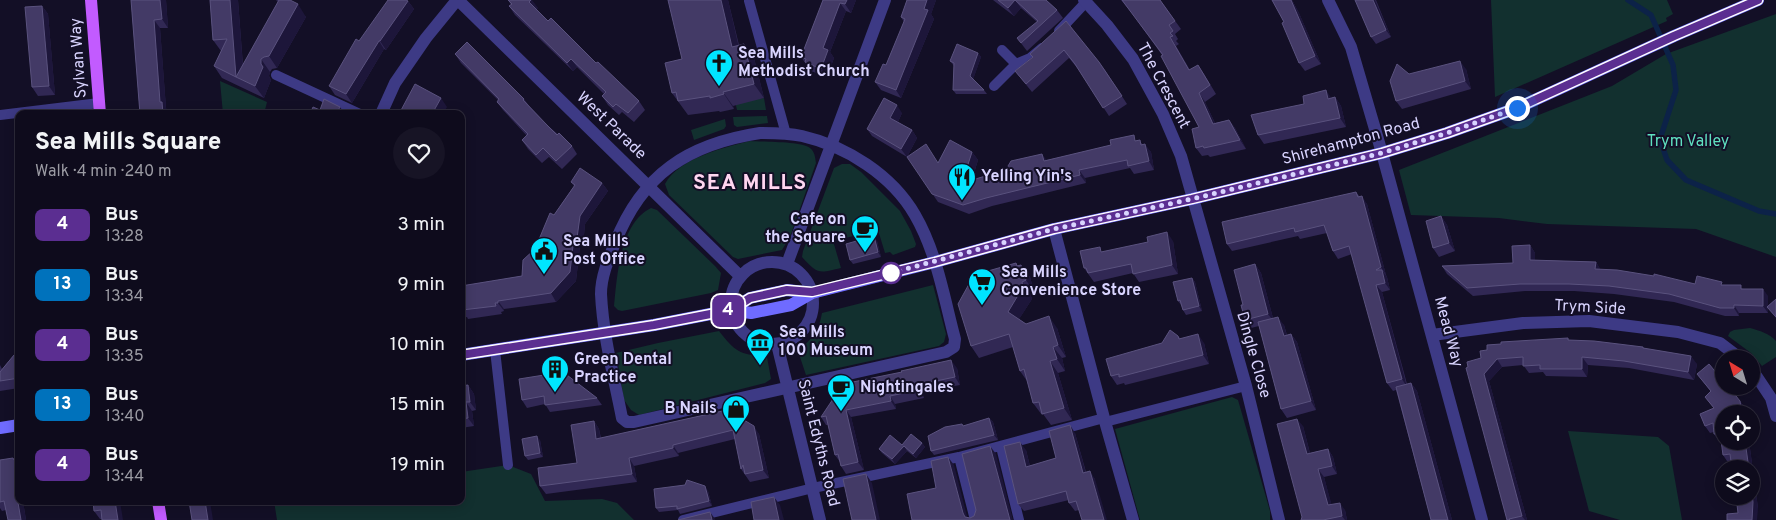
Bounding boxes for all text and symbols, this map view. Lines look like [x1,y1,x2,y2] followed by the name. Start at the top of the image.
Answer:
[66,17,92,99] street label: Sylvan Way
[1132,40,1194,132] street label: The Crescent
[738,44,870,82] place label: Sea Mills Methodist Church
[704,48,734,87] church icon: Sea Mills Methodist Church
[572,88,650,164] street label: West Parade
[1505,96,1530,121] your location
[1280,114,1422,170] street label: Shirehampton Road
[393,127,445,179] button: heart
[35,128,221,158] text: Sea Mills Square
[1647,132,1729,152] park label: Trym Valley
[35,162,172,182] text: Walk · 4 min · 240 m
[947,162,977,201] restaurant icon: Yelling Yin's
[981,167,1072,187] place label: Yelling Yin's
[693,170,807,197] district label: SEA MILLS
[105,203,139,227] text: Bus
[765,210,846,248] place label: Cafe on the Square
[57,213,68,236] text: 4
[397,213,445,237] text: 3 min
[850,214,880,253] cafe icon: Cafe on the Square
[105,227,144,247] text: 13:28
[563,232,645,270] place label: Sea Mills Post Office
[529,236,559,275] public building icon: Sea Mills Post Office
[880,262,902,284] unlabelled marker
[105,263,139,287] text: Bus
[1001,263,1141,301] place label: Sea Mills Convenience Store
[967,267,997,306] supermarket icon: Sea Mills Convenience Store
[54,273,72,296] text: 13
[398,273,445,297] text: 9 min
[105,287,144,307] text: 13:34
[1429,294,1467,370] street label: Mead Way
[712,295,744,327] line badge: 4
[1554,296,1626,320] street label: Trym Side
[722,299,734,322] text: 4
[1231,309,1275,401] street label: Dingle Close
[105,323,139,347] text: Bus
[779,323,873,361] place label: Sea Mills 100 Museum
[745,327,775,366] museum icon: Sea Mills 100 Museum
[57,333,68,356] text: 4
[390,333,445,357] text: 10 min
[105,347,144,367] text: 13:35
[574,350,672,388] place label: Green Dental Practice
[1715,350,1760,395] north arrow
[1715,350,1760,505] map controls
[540,354,570,393] building icon: Green Dental Practice
[826,373,856,412] cafe icon: Nightingales
[793,377,843,509] street label: Saint Edyths Road
[860,378,954,398] place label: Nightingales
[105,383,139,407] text: Bus
[54,393,72,416] text: 13
[390,393,445,417] text: 15 min
[721,394,751,433] shop icon: B Nails
[664,399,717,419] place label: B Nails
[1715,405,1760,450] button: locate
[105,407,144,427] text: 13:40
[105,443,139,467] text: Bus
[57,453,68,476] text: 4
[390,453,445,477] text: 19 min
[1715,460,1760,505] button: layers
[105,467,144,487] text: 13:44

